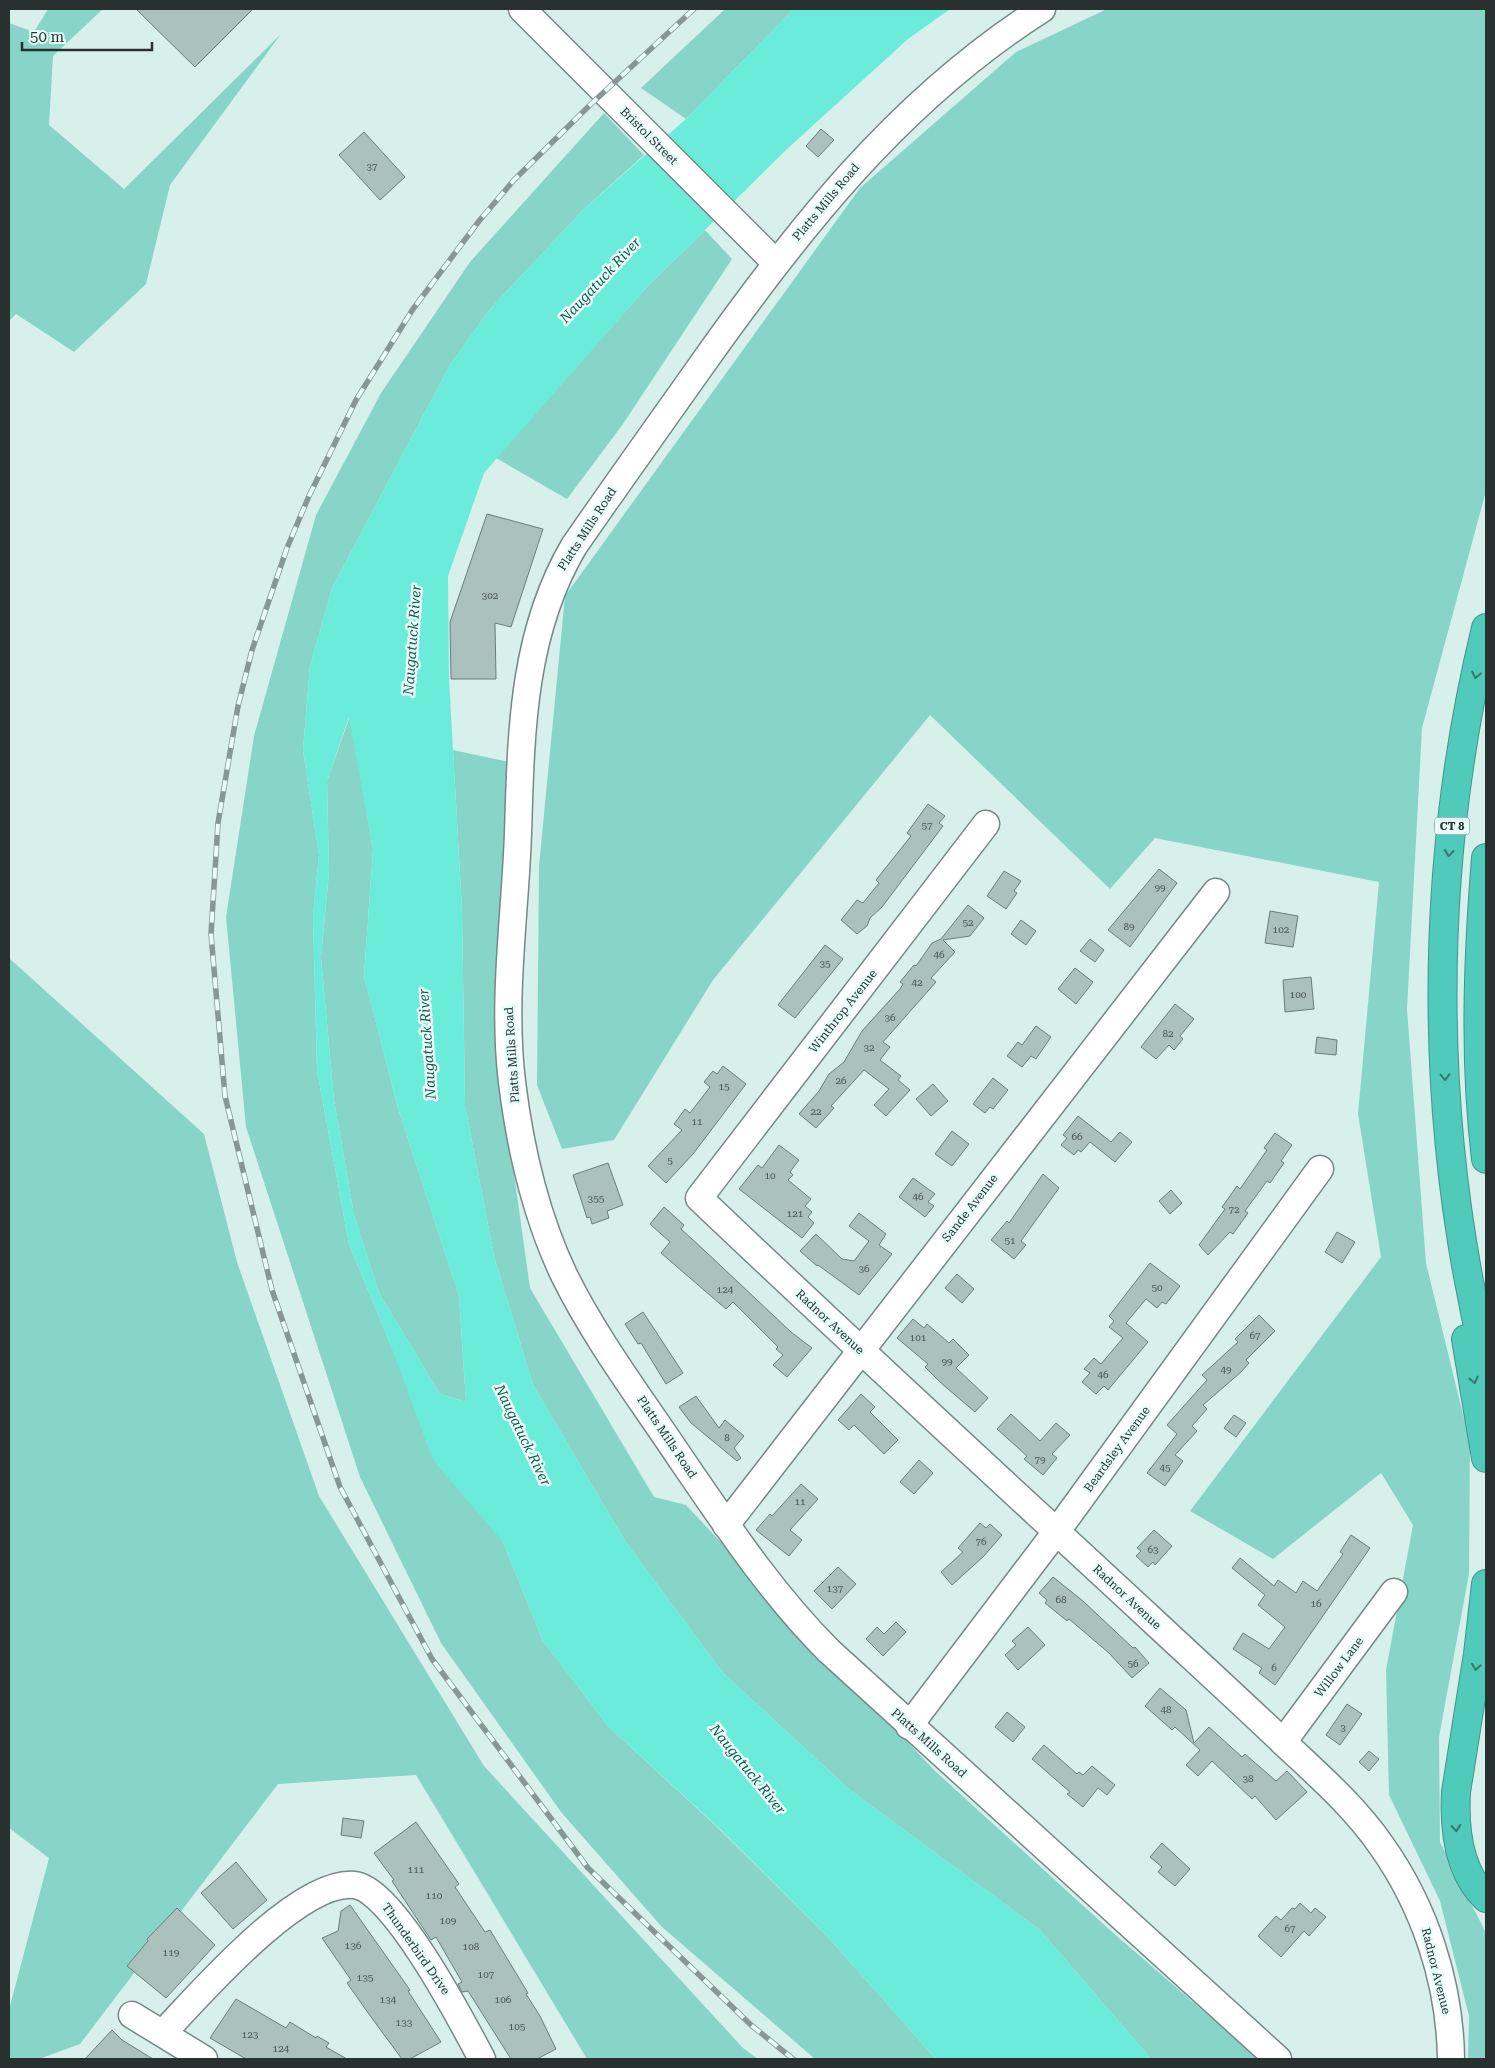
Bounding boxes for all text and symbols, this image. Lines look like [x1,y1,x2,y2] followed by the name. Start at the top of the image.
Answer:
[22,20,152,52] scale bar
[30,28,65,46] text: 50 m
[617,104,681,168] street label: Bristol Street
[790,160,863,243] street label: Platts Mills Road
[366,161,378,172] house number: 37
[556,234,644,327] water label: Naugatuck River
[555,484,619,573] street label: Platts Mills Road
[400,584,424,697] water label: Naugatuck River
[482,590,499,601] house number: 302
[1471,671,1481,680] one-way arrow
[1434,818,1470,834] road number: CT 8
[921,820,933,831] house number: 57
[1444,850,1455,858] one-way arrow
[1154,882,1166,893] house number: 99
[962,917,974,928] house number: 52
[1123,921,1135,932] house number: 89
[1273,924,1290,935] house number: 102
[933,949,945,960] house number: 46
[819,958,831,969] house number: 35
[806,966,880,1056] street label: Winthrop Avenue
[911,977,923,988] house number: 42
[415,988,439,1101] water label: Naugatuck River
[1290,989,1307,1000] house number: 100
[502,1006,522,1104] street label: Platts Mills Road
[884,1012,896,1023] house number: 36
[1162,1028,1174,1039] house number: 82
[863,1042,875,1053] house number: 32
[1440,1073,1450,1081] one-way arrow
[835,1075,847,1086] house number: 26
[718,1081,730,1092] house number: 15
[810,1106,822,1117] house number: 22
[691,1116,703,1127] house number: 11
[1071,1131,1083,1142] house number: 66
[667,1155,673,1166] house number: 5
[764,1170,776,1181] house number: 10
[939,1171,1001,1245] street label: Sande Avenue
[912,1191,924,1202] house number: 46
[588,1193,605,1204] house number: 355
[1228,1204,1240,1215] house number: 72
[787,1208,804,1219] house number: 121
[1004,1235,1016,1246] house number: 51
[858,1263,870,1274] house number: 36
[1151,1282,1163,1293] house number: 50
[717,1284,734,1295] house number: 124
[793,1287,867,1358] street label: Radnor Avenue
[1249,1330,1261,1341] house number: 67
[910,1332,927,1343] house number: 101
[941,1356,953,1367] house number: 99
[1220,1364,1232,1375] house number: 49
[1097,1369,1109,1380] house number: 46
[1468,1376,1479,1385] one-way arrow
[491,1381,555,1488] water label: Naugatuck River
[634,1393,700,1481] street label: Platts Mills Road
[1081,1403,1153,1495] street label: Beardsley Avenue
[724,1432,730,1443] house number: 8
[1034,1454,1046,1465] house number: 79
[1159,1462,1171,1473] house number: 45
[794,1496,806,1507] house number: 11
[975,1536,987,1547] house number: 76
[1147,1544,1159,1555] house number: 63
[1090,1562,1164,1633] street label: Radnor Avenue
[827,1583,844,1594] house number: 137
[1055,1594,1067,1605] house number: 68
[1310,1598,1322,1609] house number: 16
[1312,1634,1366,1700] street label: Willow Lane
[1127,1658,1139,1669] house number: 56
[1271,1662,1277,1673] house number: 6
[1471,1664,1482,1672] one-way arrow
[1160,1704,1172,1715] house number: 48
[888,1706,970,1781] street label: Platts Mills Road
[706,1720,789,1817] water label: Naugatuck River
[1340,1722,1346,1733] house number: 3
[1242,1773,1254,1784] house number: 38
[1450,1824,1461,1832] one-way arrow
[408,1864,425,1875] house number: 111
[426,1890,443,1901] house number: 110
[379,1901,453,1998] street label: Thunderbird Drive
[440,1915,457,1926] house number: 109
[1284,1923,1296,1934] house number: 67
[1419,1926,1454,2016] street label: Radnor Avenue
[345,1940,362,1951] house number: 136
[463,1941,480,1952] house number: 108
[163,1947,180,1958] house number: 119
[478,1969,495,1980] house number: 107
[357,1972,374,1983] house number: 135
[380,1994,397,2005] house number: 134
[495,1994,512,2005] house number: 106
[396,2017,413,2028] house number: 133
[509,2021,526,2032] house number: 105
[242,2029,259,2040] house number: 123
[273,2043,290,2054] house number: 124

